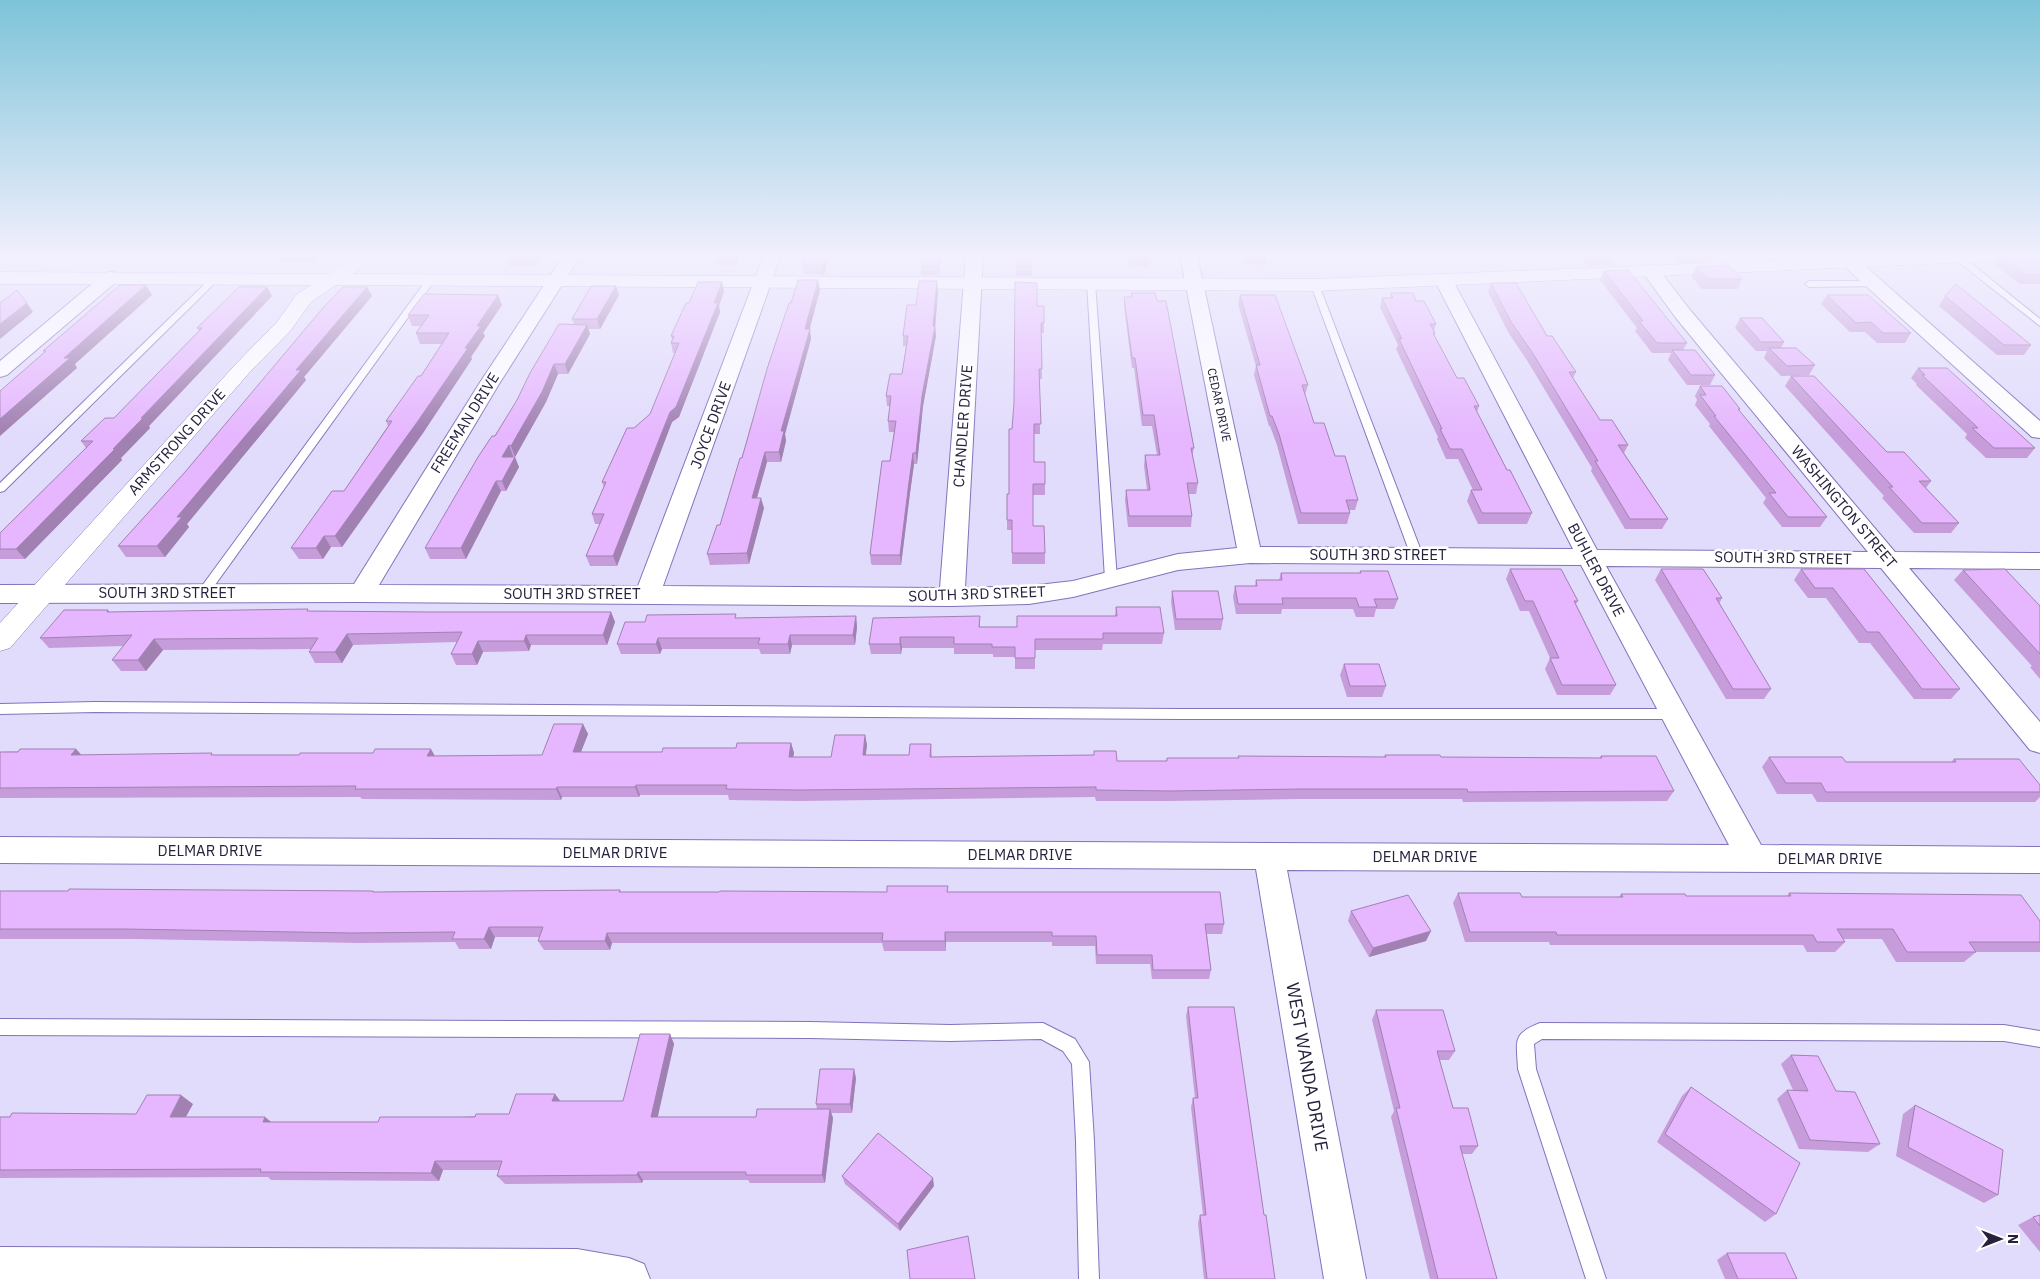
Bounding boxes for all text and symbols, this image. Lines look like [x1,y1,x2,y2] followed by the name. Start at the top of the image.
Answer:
[949,364,976,488] street label: CHANDLER DRIVE
[1204,366,1235,443] street label: CEDAR DRIVE
[426,369,503,477] street label: FREEMAN DRIVE
[686,379,735,471] street label: JOYCE DRIVE
[124,385,229,499] street label: ARMSTRONG DRIVE
[1787,441,1902,572] street label: WASHINGTON STREET
[1564,520,1629,620] street label: BUHLER DRIVE
[1309,545,1447,564] street label: SOUTH 3RD STREET
[1714,547,1852,568] street label: SOUTH 3RD STREET
[908,582,1046,605] street label: SOUTH 3RD STREET
[98,583,236,602] street label: SOUTH 3RD STREET
[503,584,641,603] street label: SOUTH 3RD STREET
[158,841,262,860] street label: DELMAR DRIVE
[563,843,667,862] street label: DELMAR DRIVE
[968,845,1072,864] street label: DELMAR DRIVE
[1373,847,1477,866] street label: DELMAR DRIVE
[1778,849,1882,868] street label: DELMAR DRIVE
[1281,980,1334,1153] street label: WEST WANDA DRIVE
[1975,1214,2025,1264] north arrow
[2004,1234,2022,1244] text: N

